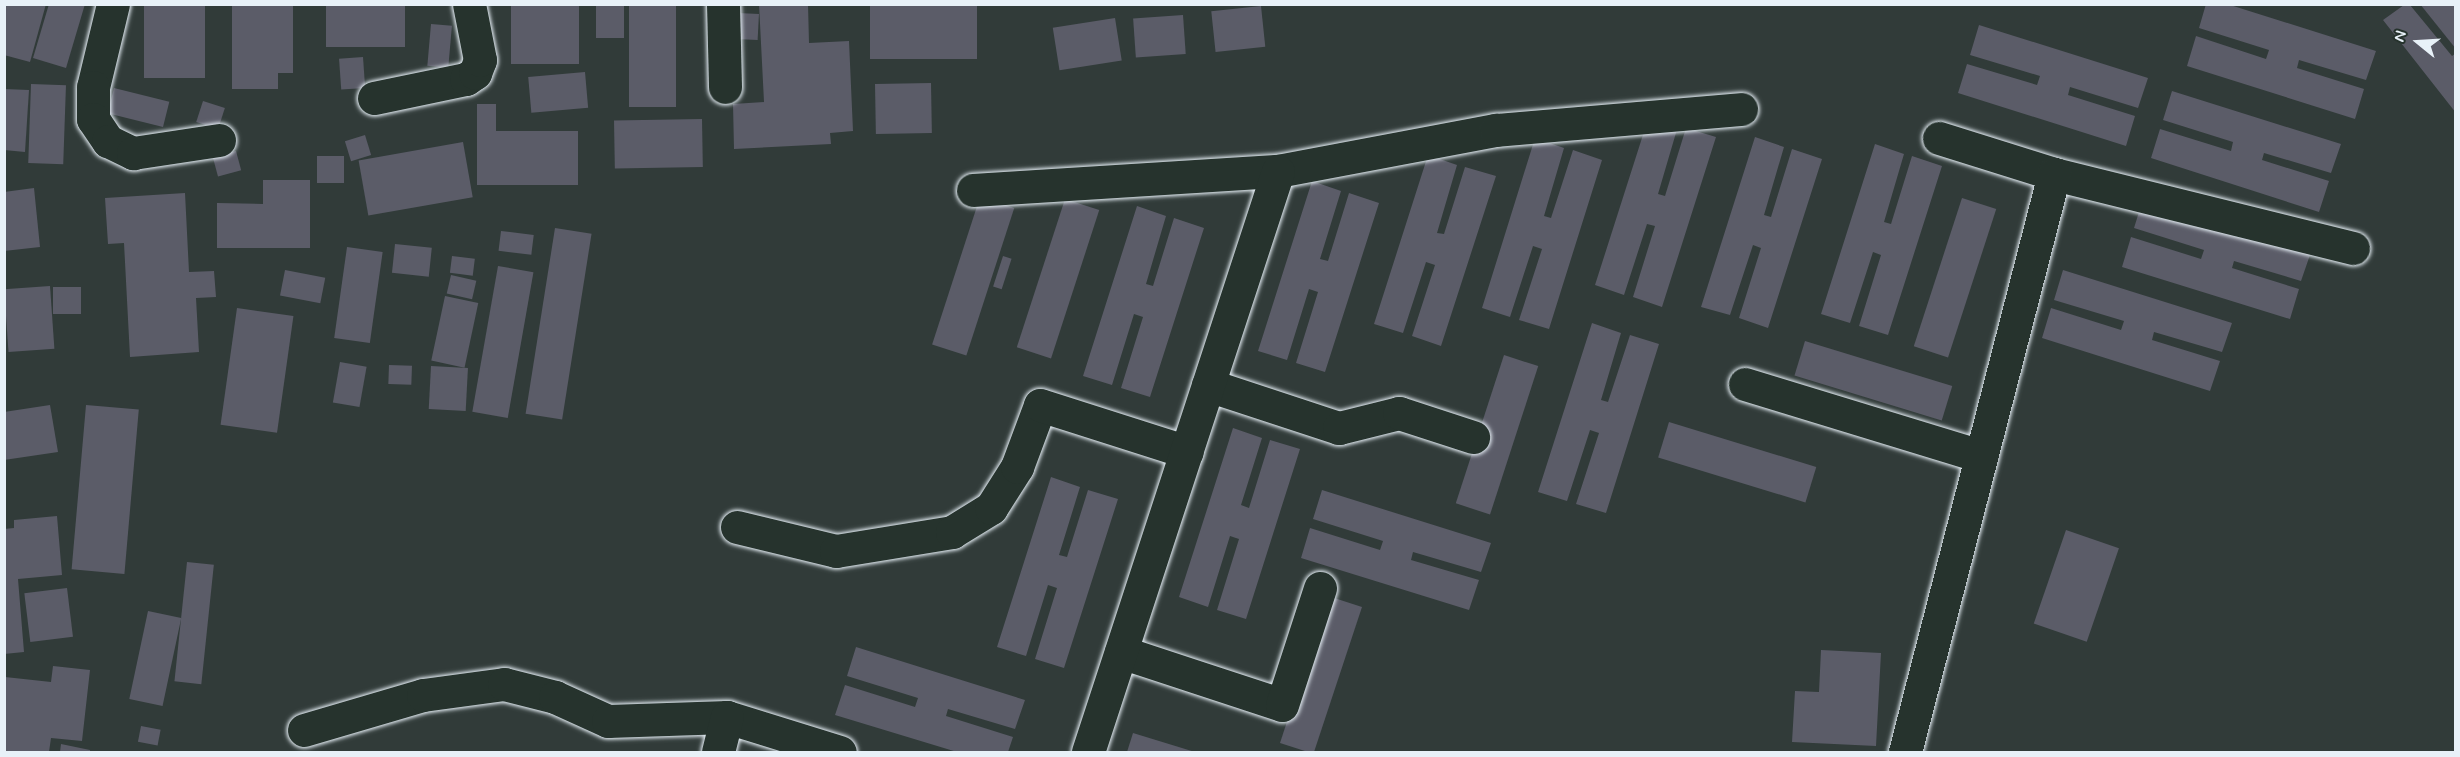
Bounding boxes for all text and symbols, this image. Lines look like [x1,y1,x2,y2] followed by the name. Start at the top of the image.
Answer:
[2388,12,2448,72] north arrow
[2389,28,2412,45] text: N

